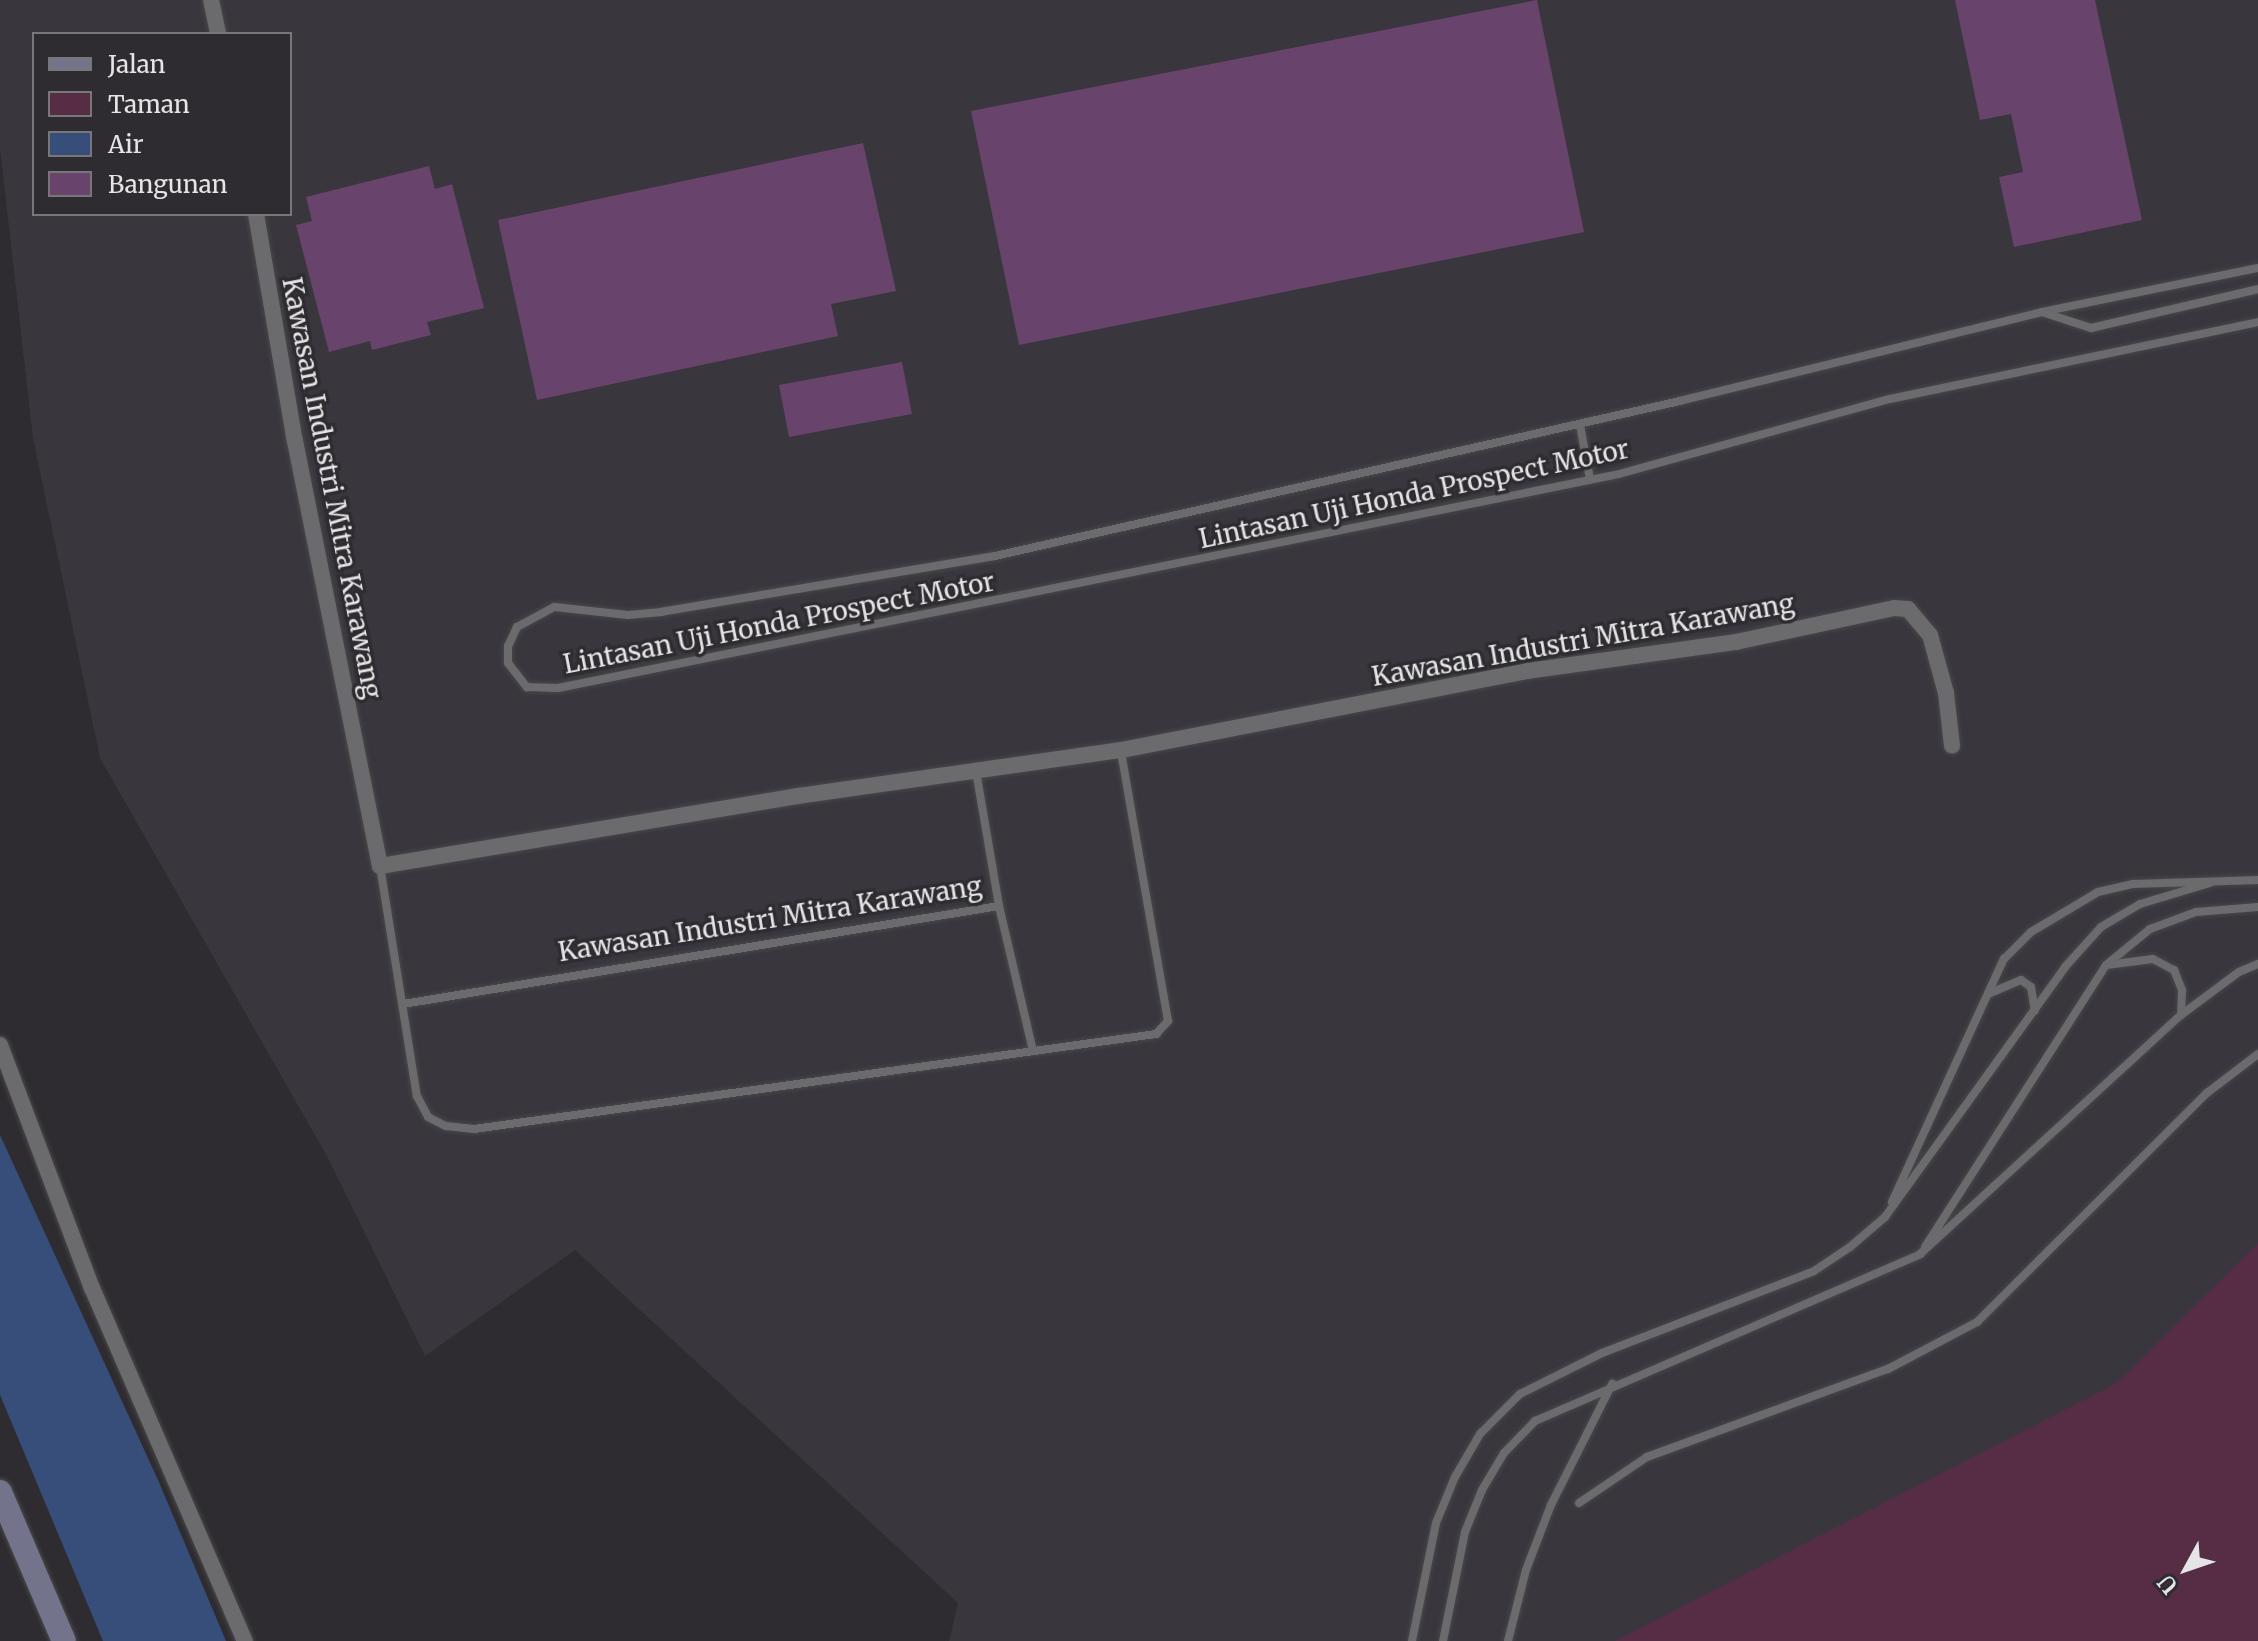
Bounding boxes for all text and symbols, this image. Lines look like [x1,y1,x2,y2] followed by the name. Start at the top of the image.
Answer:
[32,32,292,216] legend
[108,49,165,80] text: Jalan
[108,89,190,120] text: Taman
[108,129,144,160] text: Air
[108,169,228,200] text: Bangunan
[276,275,388,701] street label: Kawasan Industri Mitra Karawang
[1196,433,1632,555] street label: Lintasan Uji Honda Prospect Motor
[561,566,997,680] street label: Lintasan Uji Honda Prospect Motor
[1369,587,1797,693] street label: Kawasan Industri Mitra Karawang
[556,870,984,968] street label: Kawasan Industri Mitra Karawang
[2146,1529,2226,1609] north arrow
[2152,1569,2184,1600] text: U

